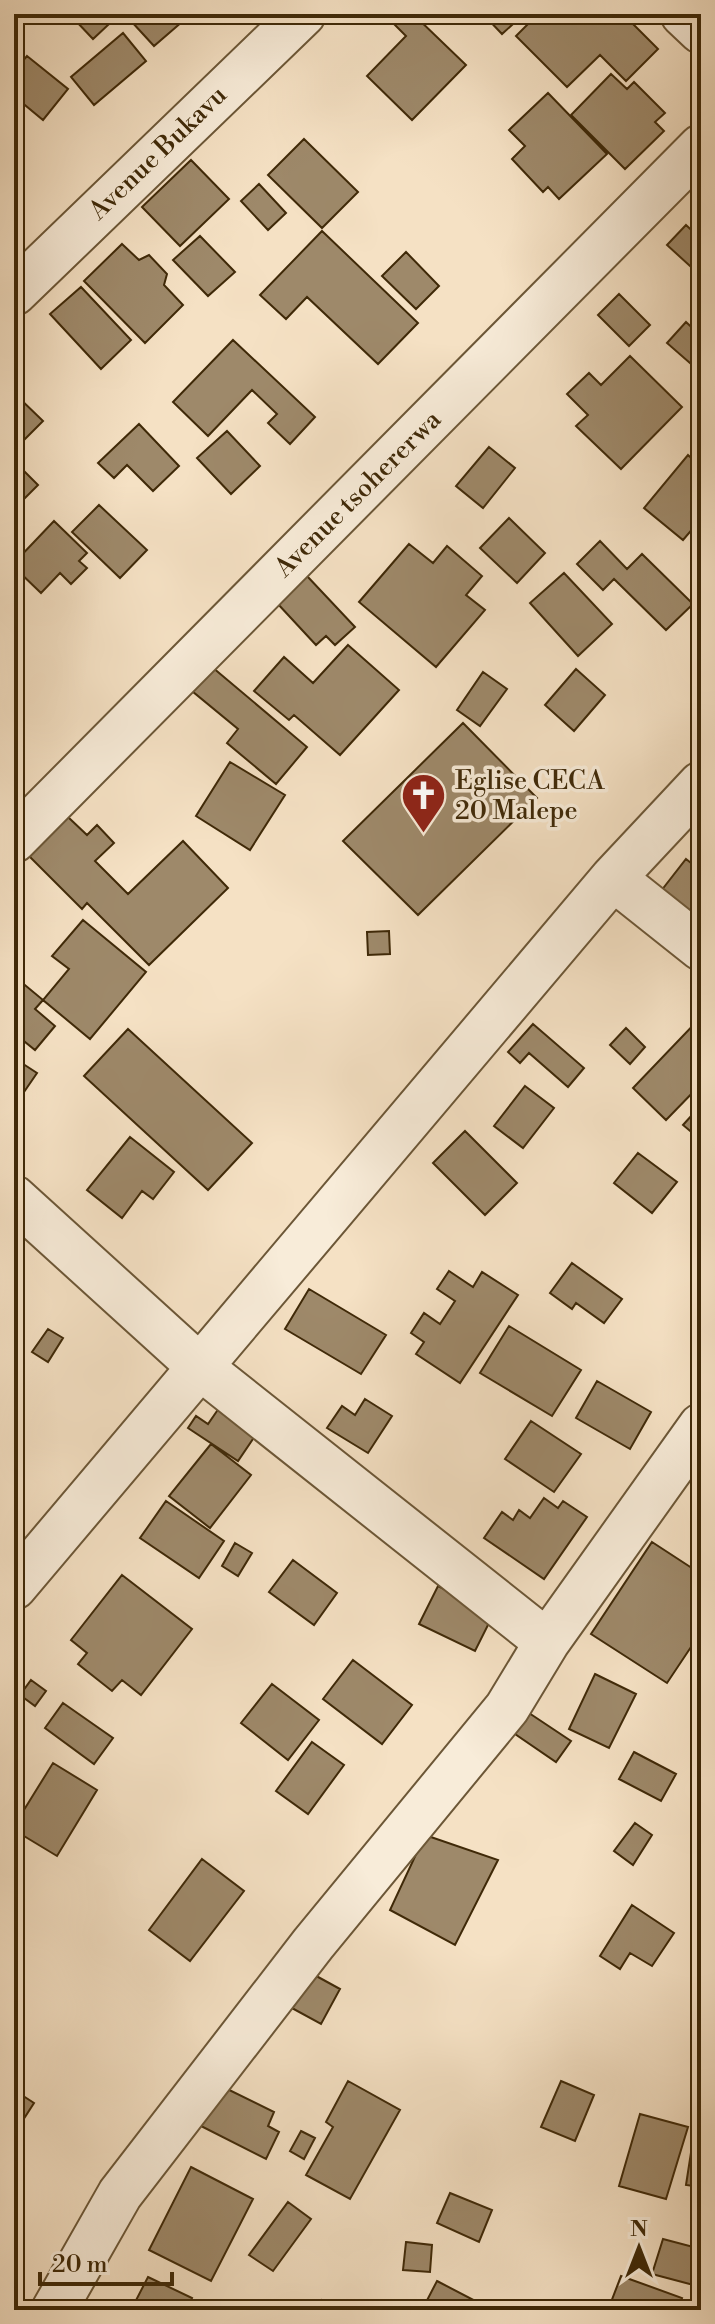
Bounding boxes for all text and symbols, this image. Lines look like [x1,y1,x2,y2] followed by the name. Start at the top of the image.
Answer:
[82,79,234,227] street label: Avenue Bukavu
[267,403,449,585] street label: Avenue tsohererwa
[455,765,606,827] place label: Eglise CECA 20 Malepe
[400,772,448,835] church icon: Eglise CECA 20 Malepe
[599,2208,679,2288] north arrow
[630,2216,648,2243] text: N
[40,2236,172,2286] scale bar
[52,2250,108,2280] text: 20 m

